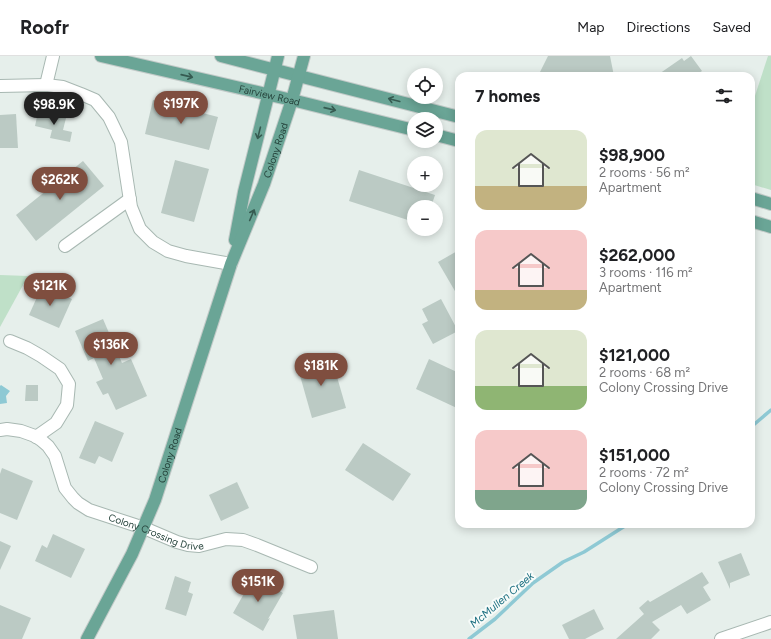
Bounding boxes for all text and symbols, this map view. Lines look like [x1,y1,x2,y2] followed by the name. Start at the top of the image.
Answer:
[20,16,69,39] text: Roofr
[577,19,605,36] text: Map
[627,19,690,36] text: Directions
[712,19,751,36] text: Saved
[407,68,443,236] map controls
[407,68,443,104] button: locate
[180,73,193,80] one-way arrow
[238,81,302,108] street label: Fairview Road
[713,85,735,107] icon: filters
[475,86,540,106] text: 7 homes
[153,91,209,125] pin: $197K
[21,92,87,126] pin: $98.9K
[163,96,199,111] text: $197K
[388,96,401,103] one-way arrow
[33,97,75,112] text: $98.9K
[323,106,336,114] one-way arrow
[407,112,443,148] button: layers
[260,121,291,179] street label: Colony Road
[255,126,262,139] one-way arrow
[599,145,665,165] text: $98,900
[507,146,555,194] icon: home
[407,156,443,192] button: +
[599,165,690,180] text: 2 rooms · 56 m²
[32,167,88,201] pin: $262K
[41,172,79,187] text: $262K
[599,180,662,195] text: Apartment
[407,200,443,236] button: −
[248,209,256,221] one-way arrow
[599,245,675,265] text: $262,000
[507,246,555,294] icon: home
[599,265,693,280] text: 3 rooms · 116 m²
[22,273,78,307] pin: $121K
[33,278,67,293] text: $121K
[599,280,662,295] text: Apartment
[83,332,139,366] pin: $136K
[93,337,129,352] text: $136K
[599,345,670,365] text: $121,000
[507,346,555,394] icon: home
[293,353,349,387] pin: $181K
[304,358,338,373] text: $181K
[599,365,690,380] text: 2 rooms · 68 m²
[599,380,728,395] text: Colony Crossing Drive
[154,426,184,484] street label: Colony Road
[599,445,670,465] text: $151,000
[507,446,555,494] icon: home
[599,465,689,480] text: 2 rooms · 72 m²
[599,480,728,495] text: Colony Crossing Drive
[107,510,205,553] street label: Colony Crossing Drive
[230,569,286,603] pin: $151K
[467,569,537,631] water label: McMullen Creek
[241,574,275,589] text: $151K

